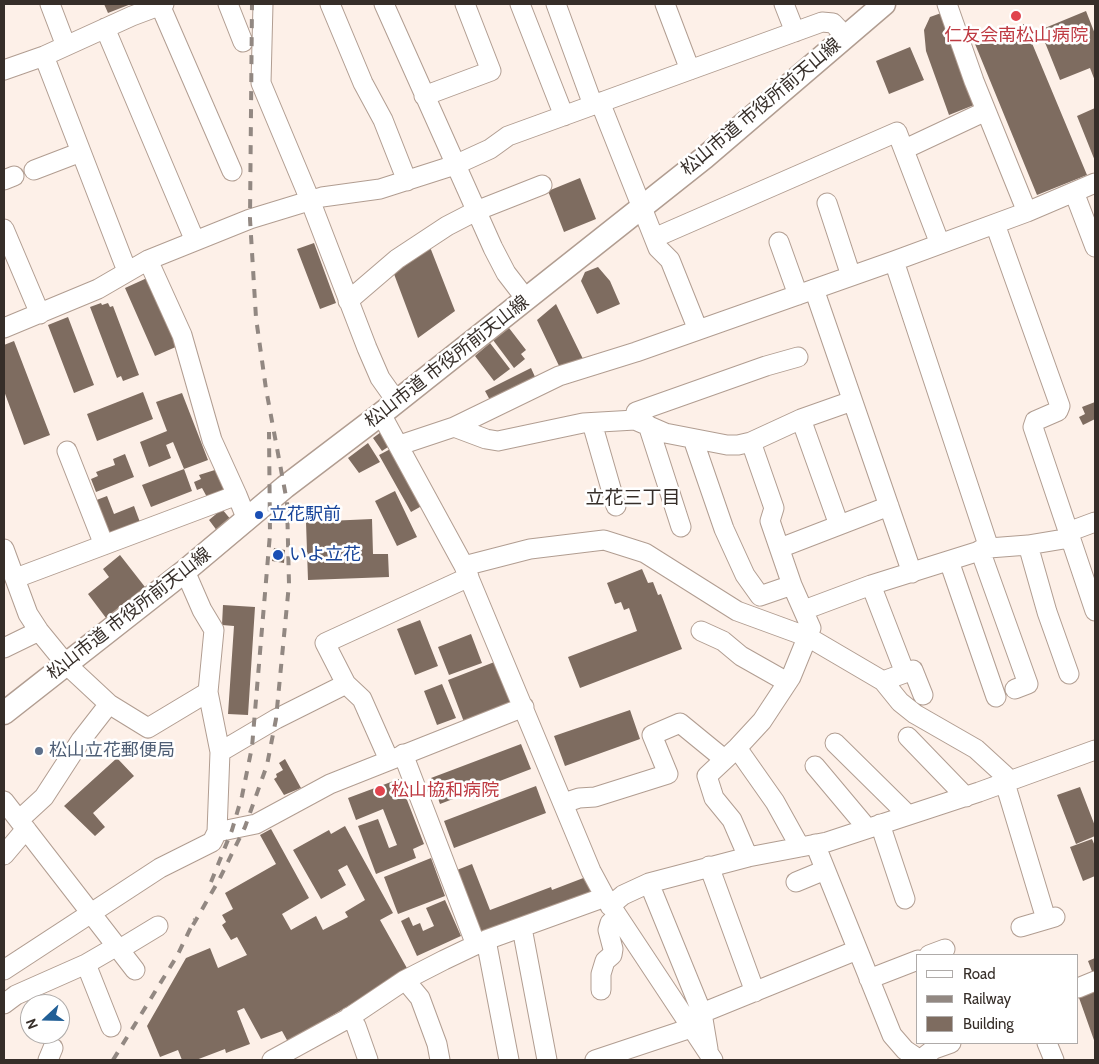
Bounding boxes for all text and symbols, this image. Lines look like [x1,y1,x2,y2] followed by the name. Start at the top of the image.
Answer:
[1009,9,1023,23] marker: 仁友会南松山病院
[944,25,1088,47] place label: 仁友会南松山病院
[677,34,845,180] street label: 松山市道 市役所前天山線
[361,291,533,433] street label: 松山市道 市役所前天山線
[586,487,680,509] district label: 立花三丁目
[269,504,341,526] place label: 立花駅前
[253,509,265,521] marker: 立花駅前
[43,543,215,685] street label: 松山市道 市役所前天山線
[289,544,361,566] place label: いよ立花
[271,548,285,562] marker: いよ立花
[49,740,175,762] place label: 松山立花郵便局
[33,745,45,757] marker: 松山立花郵便局
[391,780,499,802] place label: 松山協和病院
[373,784,387,798] marker: 松山協和病院
[916,954,1079,1044] legend
[963,965,996,983] text: Road
[963,990,1011,1008] text: Railway
[20,994,70,1044] north arrow
[963,1015,1014,1033] text: Building
[22,1016,42,1032] text: N

